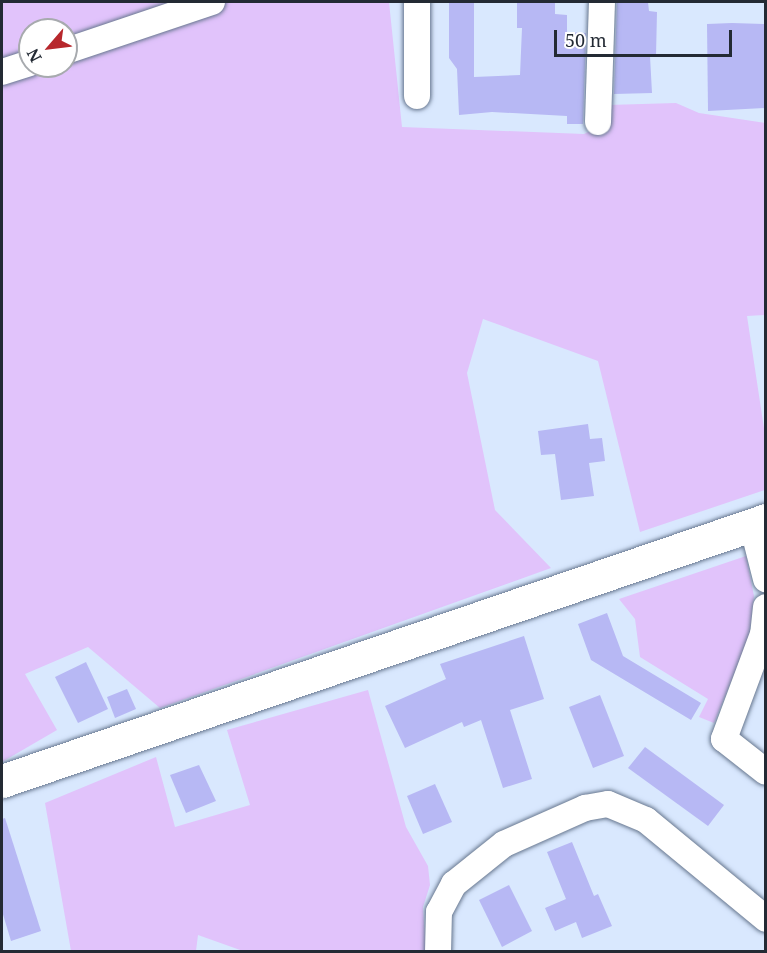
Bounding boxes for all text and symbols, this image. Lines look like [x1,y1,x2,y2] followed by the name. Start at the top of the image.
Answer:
[18,18,78,78] north arrow
[557,18,736,56] scale bar
[565,28,607,52] text: 50 m
[21,45,47,66] text: N

